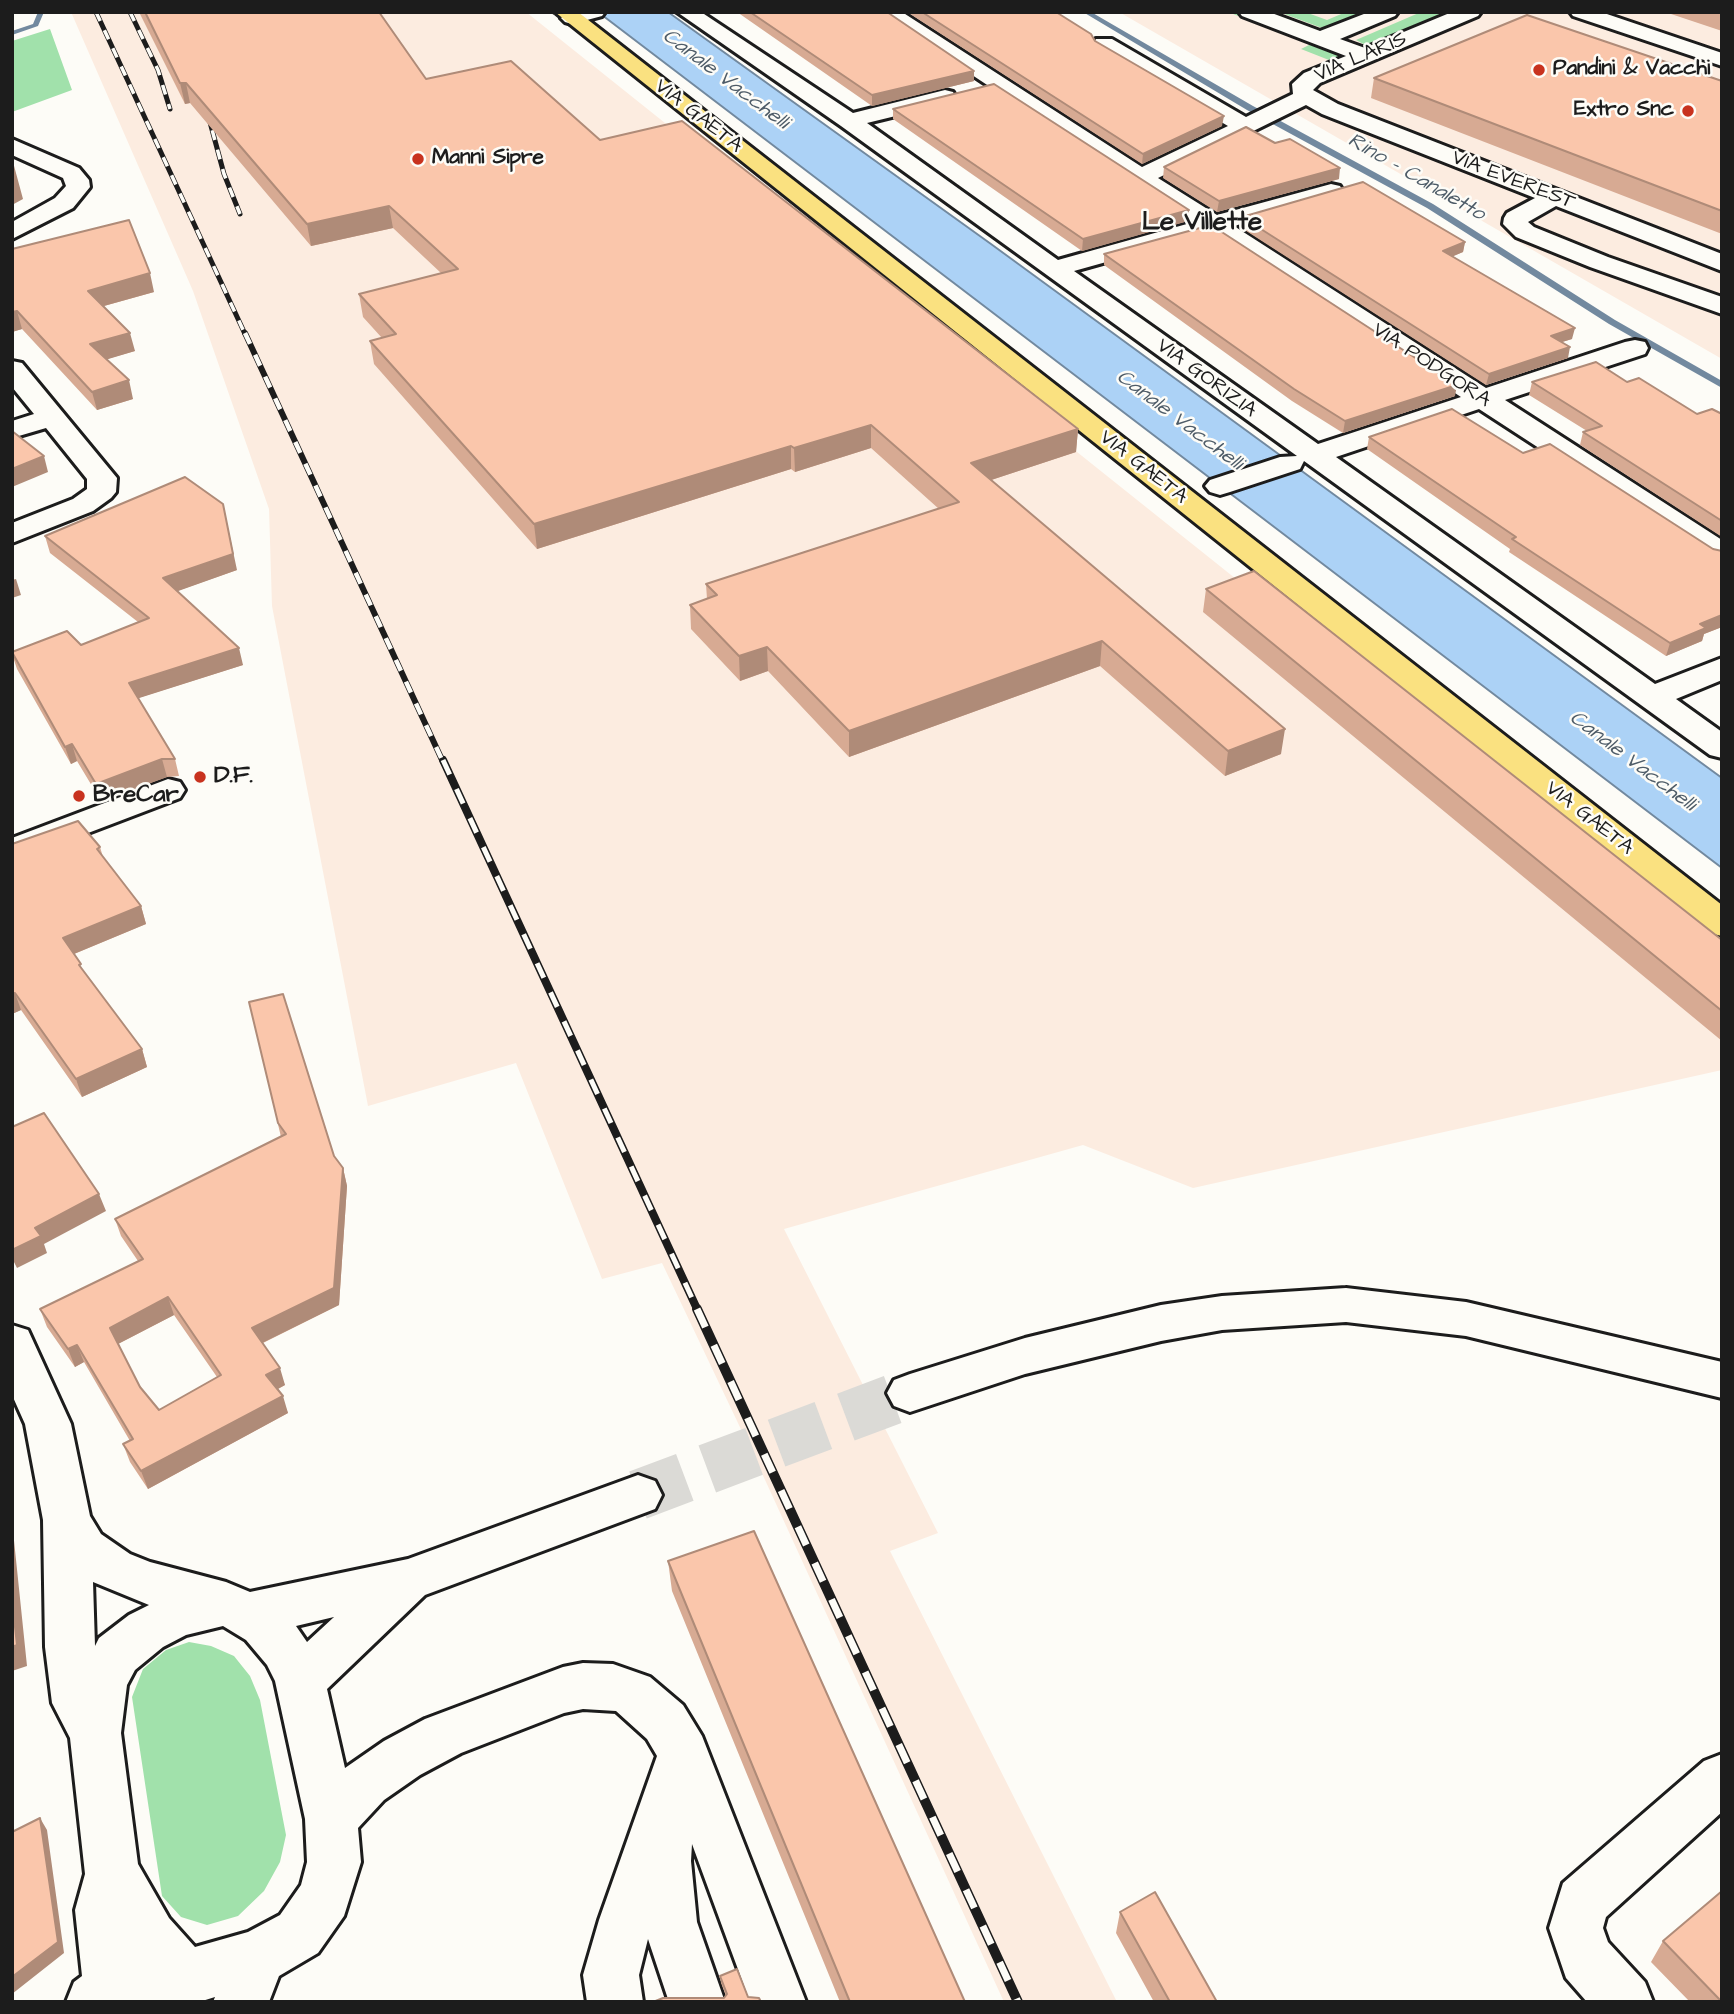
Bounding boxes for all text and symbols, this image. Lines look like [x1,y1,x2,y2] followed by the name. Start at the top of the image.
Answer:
[657,24,793,136] water label: Canale Vacchelli
[1311,27,1411,89] street label: VIA LARIS
[1553,57,1710,83] place label: Pandini & Vacchi
[1531,62,1547,78] marker: Pandini & Vacchi
[649,75,747,159] street label: VIA GAETA
[1574,98,1674,124] place label: Extro Snc
[1680,103,1696,119] marker: Extro Snc
[1343,129,1489,227] water label: Rino - Canaletto
[432,146,544,172] place label: Manni Sipre
[1448,146,1578,216] street label: VIA EVEREST
[410,151,426,167] marker: Manni Sipre
[1142,208,1262,240] district label: Le Villette
[1367,318,1495,414] street label: VIA PODGORA
[1151,334,1261,424] street label: VIA GORIZIA
[1111,365,1247,477] water label: Canale Vacchelli
[1094,426,1192,510] street label: VIA GAETA
[1564,706,1700,818] water label: Canale Vacchelli
[214,763,253,791] place label: D.F.
[192,769,208,785] marker: D.F.
[1540,777,1638,861] street label: VIA GAETA
[93,782,179,810] place label: BreCar
[71,788,87,804] marker: BreCar

